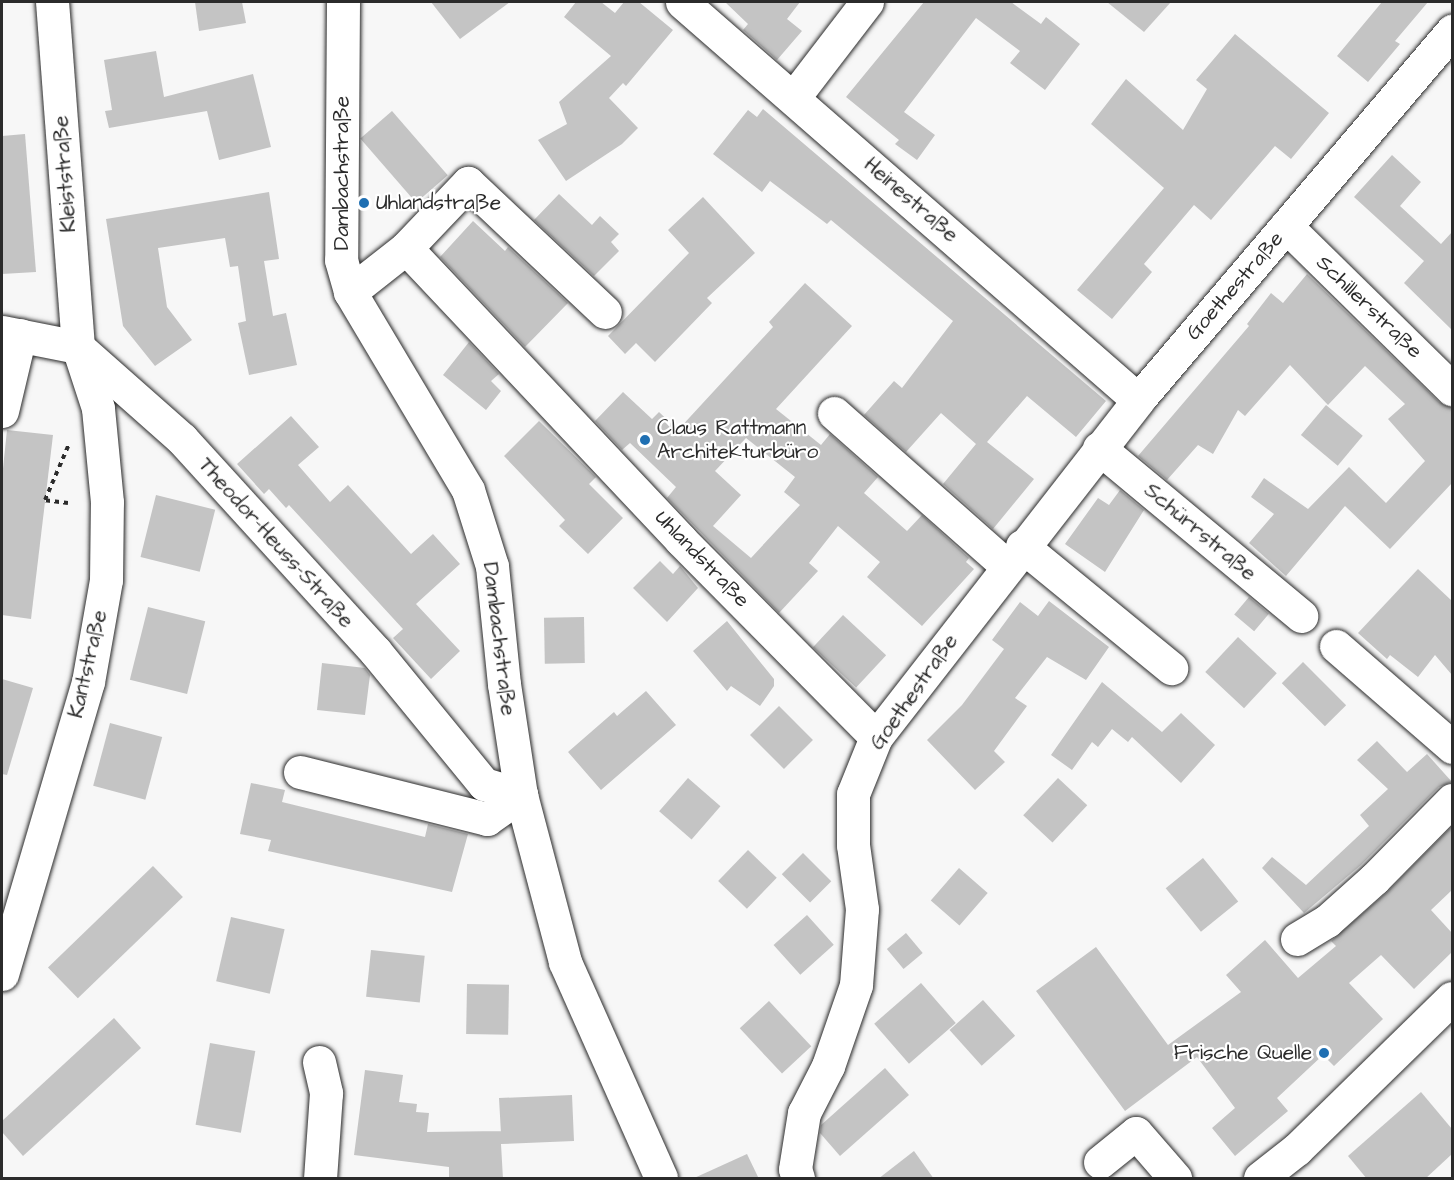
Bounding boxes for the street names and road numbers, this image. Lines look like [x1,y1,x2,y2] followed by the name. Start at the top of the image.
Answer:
[329,96,355,250] street label: Dambachstraße
[48,115,82,233] street label: Kleiststraße
[859,152,963,248] street label: Heinestraße
[1181,227,1289,345] street label: Goethestraße
[1311,250,1427,364] street label: Schillerstraße
[193,453,359,633] street label: Theodor-Heuss-Straße
[1139,478,1261,586] street label: Schürrstraße
[650,505,754,613] street label: Uhlandstraße
[477,561,521,717] street label: Dambachstraße
[63,608,113,720] street label: Kantstraße
[865,629,963,755] street label: Goethestraße

